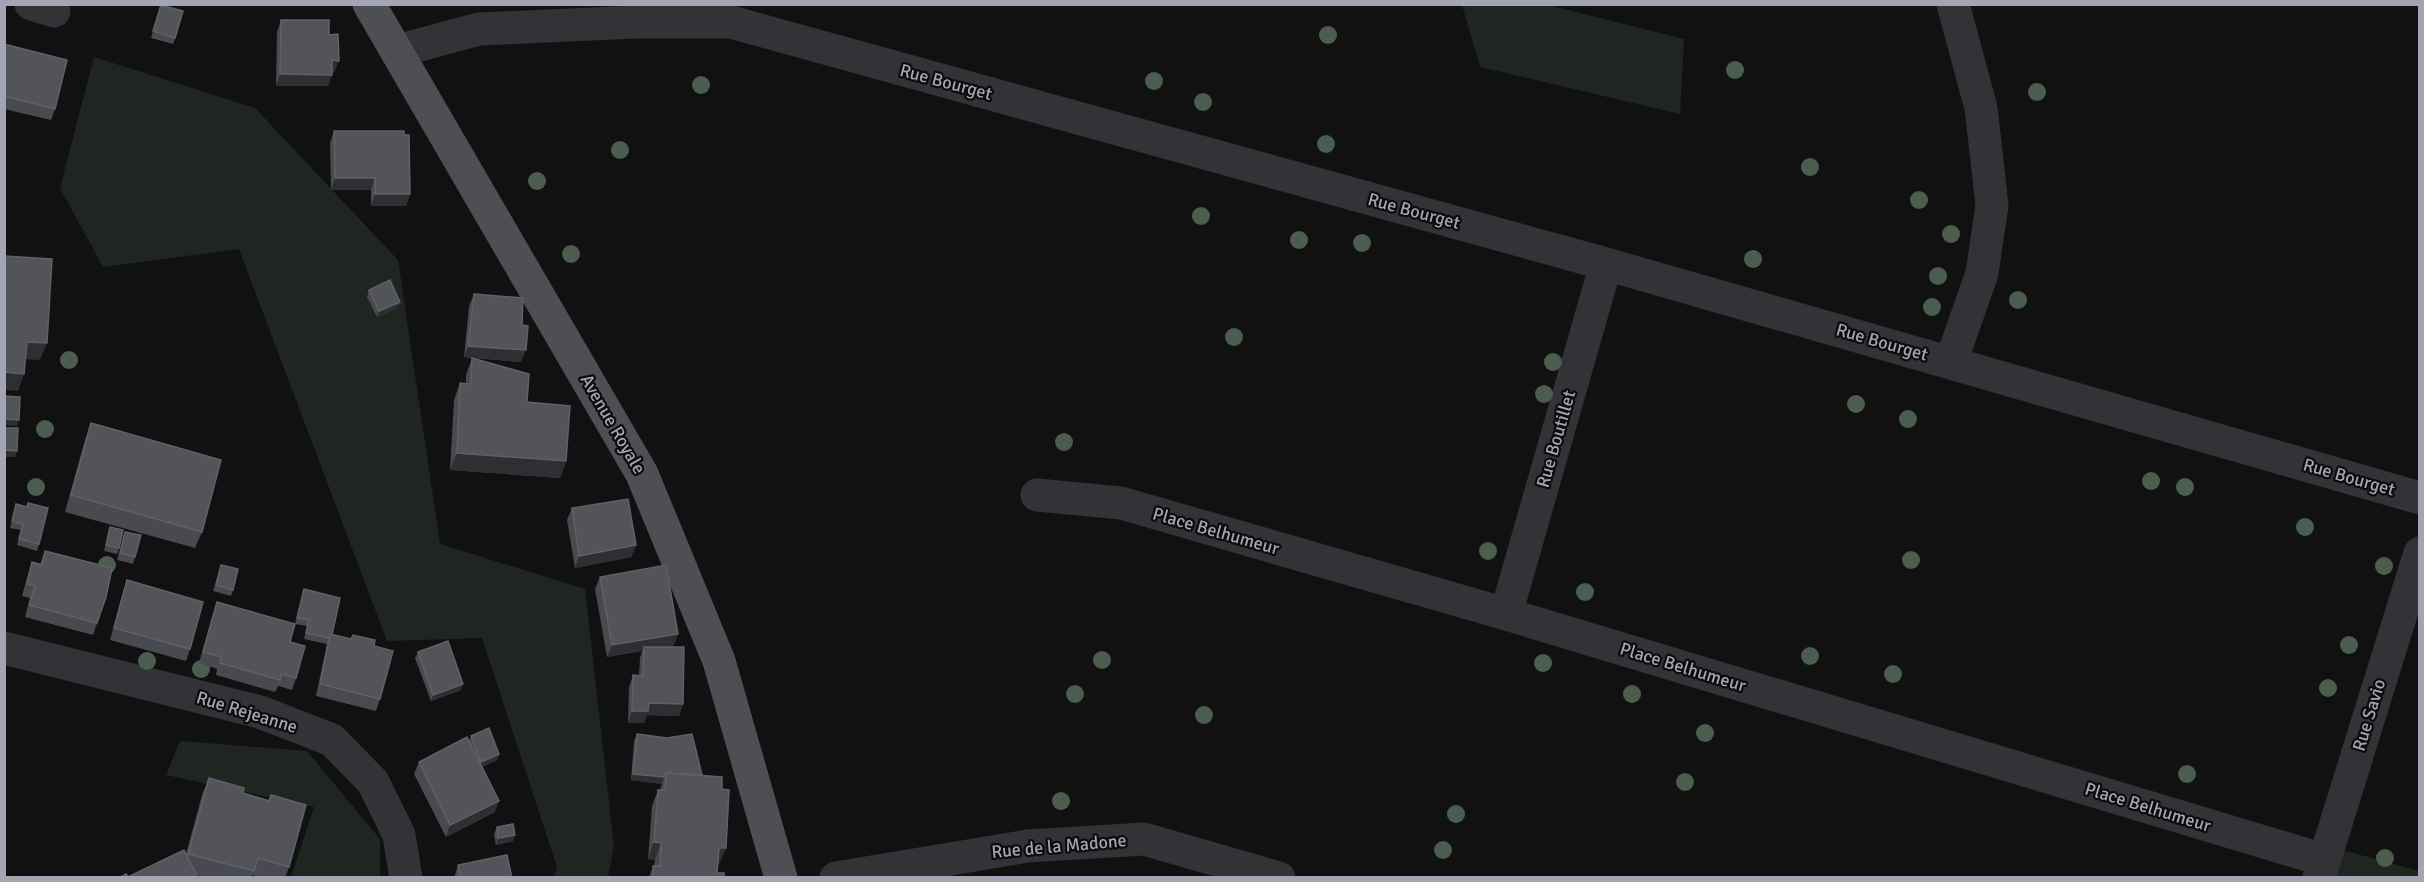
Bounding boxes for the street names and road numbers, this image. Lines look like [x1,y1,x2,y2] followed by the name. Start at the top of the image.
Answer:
[897,59,995,105] street label: Rue Bourget
[1365,188,1463,234] street label: Rue Bourget
[1834,318,1930,366] street label: Rue Bourget
[576,370,650,478] street label: Avenue Royale
[1532,388,1580,490] street label: Rue Boutillet
[2301,453,2397,501] street label: Rue Bourget
[1150,502,1282,560] street label: Place Belhumeur
[1617,637,1749,697] street label: Place Belhumeur
[2348,676,2390,754] street label: Rue Savio
[194,686,300,738] street label: Rue Rejeanne
[2082,777,2214,837] street label: Place Belhumeur
[991,829,1127,863] street label: Rue de la Madone

